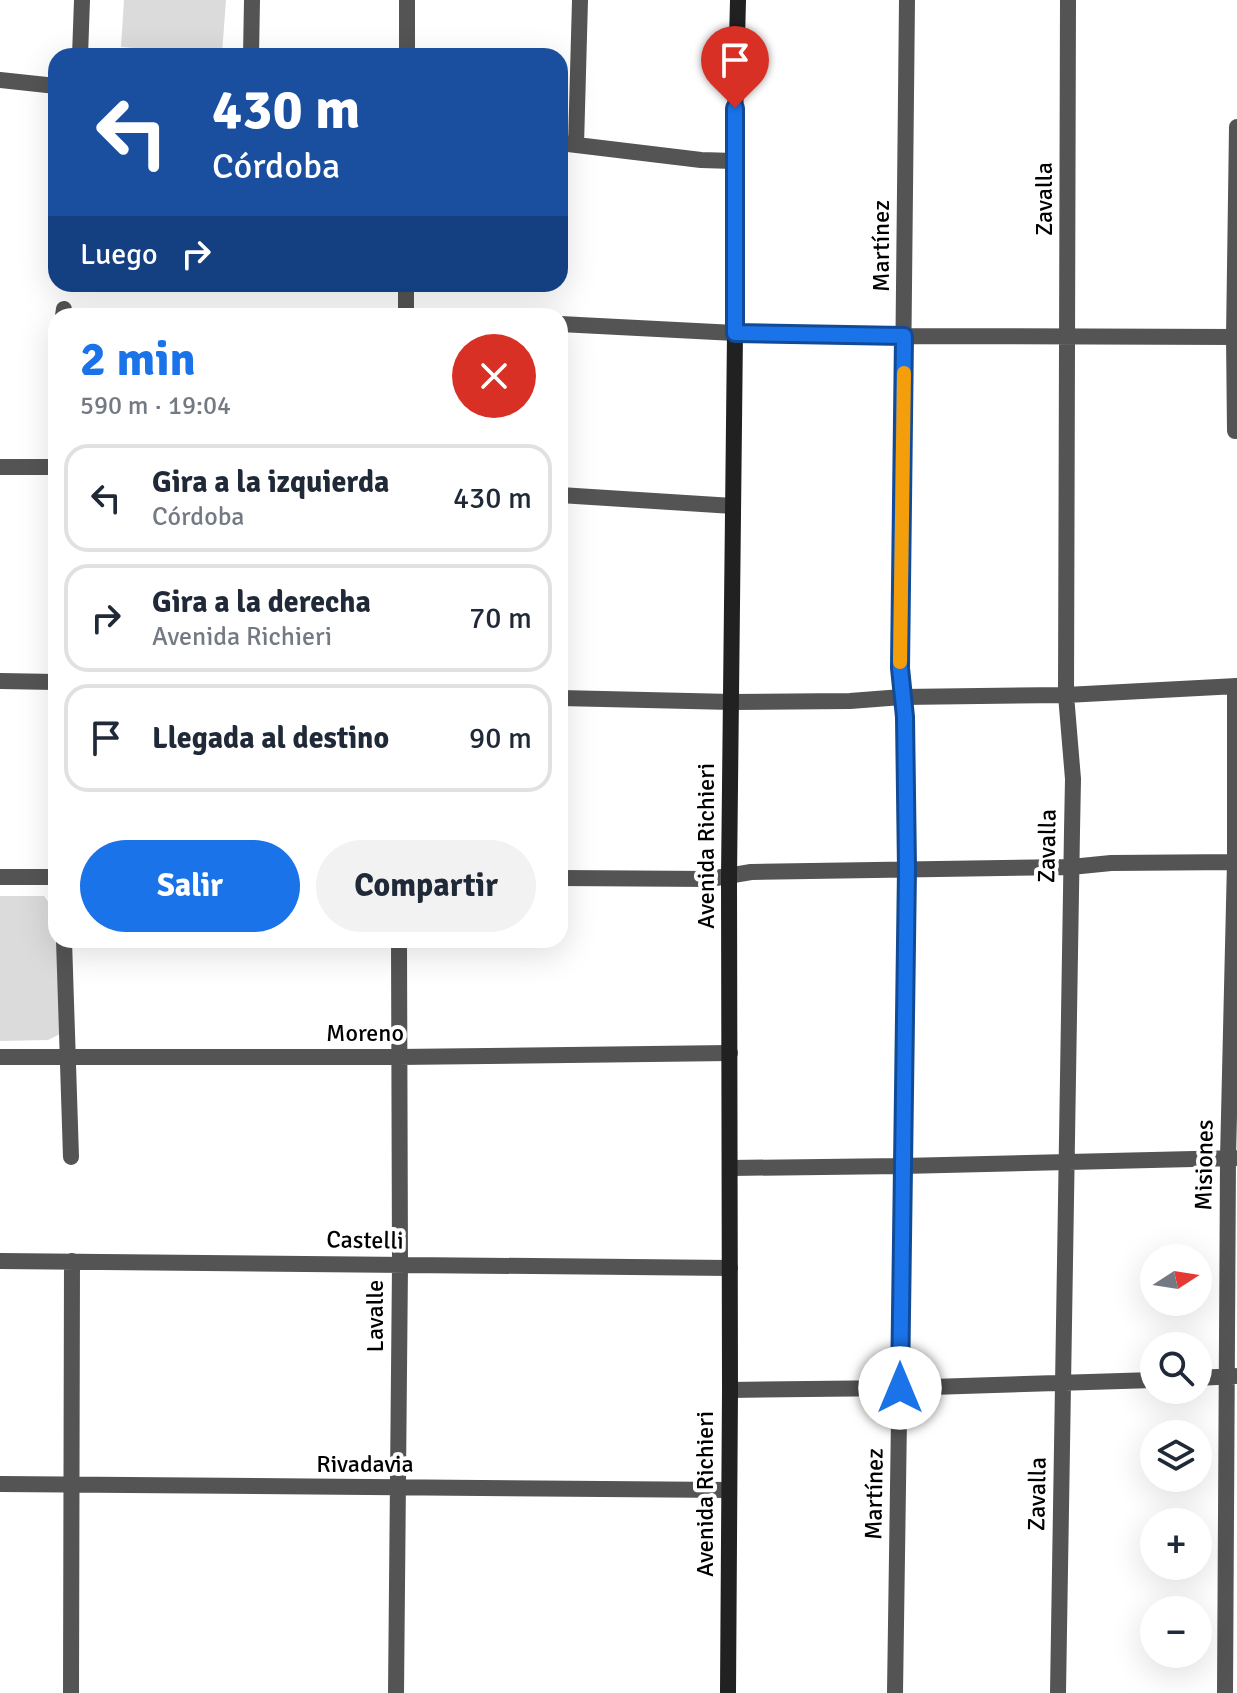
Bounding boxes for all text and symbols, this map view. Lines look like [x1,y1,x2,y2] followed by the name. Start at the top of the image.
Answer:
[701,26,769,108] pin
[713,38,757,82] icon: arrive
[212,75,360,144] text: 430 m
[80,80,184,184] icon: left
[212,144,340,189] text: Córdoba
[1029,162,1059,236] street label: Zavalla
[866,200,896,292] street label: Martínez
[174,232,218,276] icon: right
[80,236,158,273] text: Luego
[80,330,196,389] text: 2 min
[452,334,536,418] button: close
[80,390,231,422] text: 590 m · 19:04
[152,464,389,501] text: Gira a la izquierda
[84,476,128,520] icon: left
[453,480,532,517] text: 430 m
[152,501,245,533] text: Córdoba
[152,584,371,621] text: Gira a la derecha
[84,596,128,640] icon: right
[469,600,532,637] text: 70 m
[152,621,332,653] text: Avenida Richieri
[84,716,128,760] icon: arrive
[152,720,389,757] text: Llegada al destino
[469,720,532,757] text: 90 m
[691,763,721,929] street label: Avenida Richieri
[1031,809,1063,883] street label: Zavalla
[80,840,300,932] button: Salir
[316,840,536,932] button: Compartir
[326,1018,404,1048] street label: Moreno
[1188,1119,1220,1211] street label: Misiones
[326,1224,404,1256] street label: Castelli
[1140,1244,1212,1316] north arrow
[1140,1244,1212,1668] map controls
[360,1280,390,1352] street label: Lavalle
[1140,1332,1212,1404] button: search
[858,1346,942,1430] position arrow
[690,1411,720,1577] street label: Avenida Richieri
[1140,1420,1212,1492] button: layers
[858,1448,890,1540] street label: Martínez
[316,1449,414,1479] street label: Rivadavia
[1021,1457,1053,1531] street label: Zavalla
[1140,1508,1212,1580] button: +
[1140,1596,1212,1668] button: −

